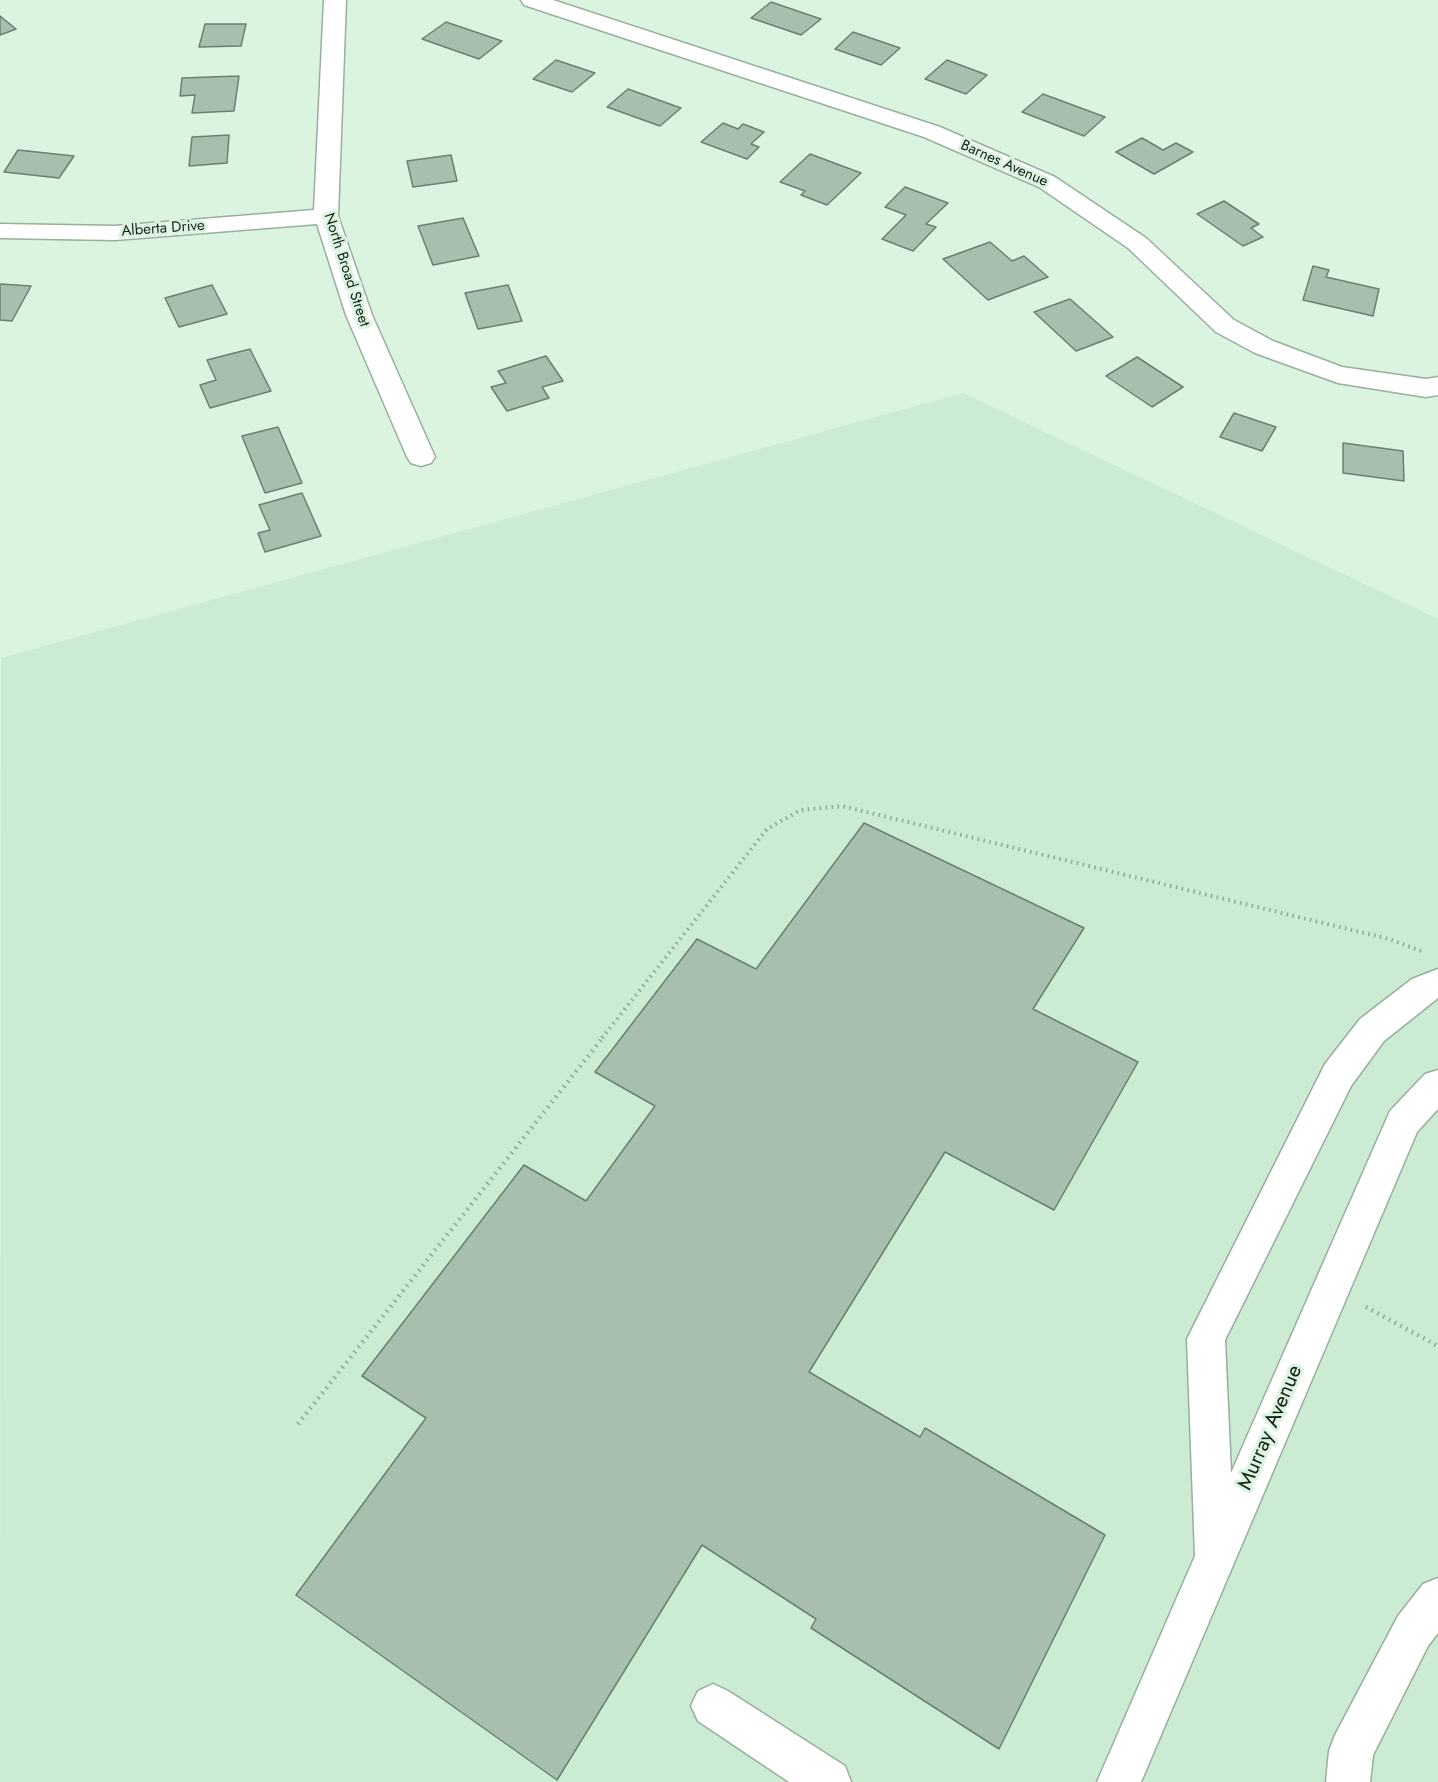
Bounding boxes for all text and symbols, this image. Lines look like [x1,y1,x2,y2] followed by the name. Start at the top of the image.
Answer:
[958,137,1050,191] street label: Barnes Avenue
[319,211,373,329] street label: North Broad Street
[121,217,205,241] street label: Alberta Drive
[1233,1362,1309,1494] street label: Murray Avenue

